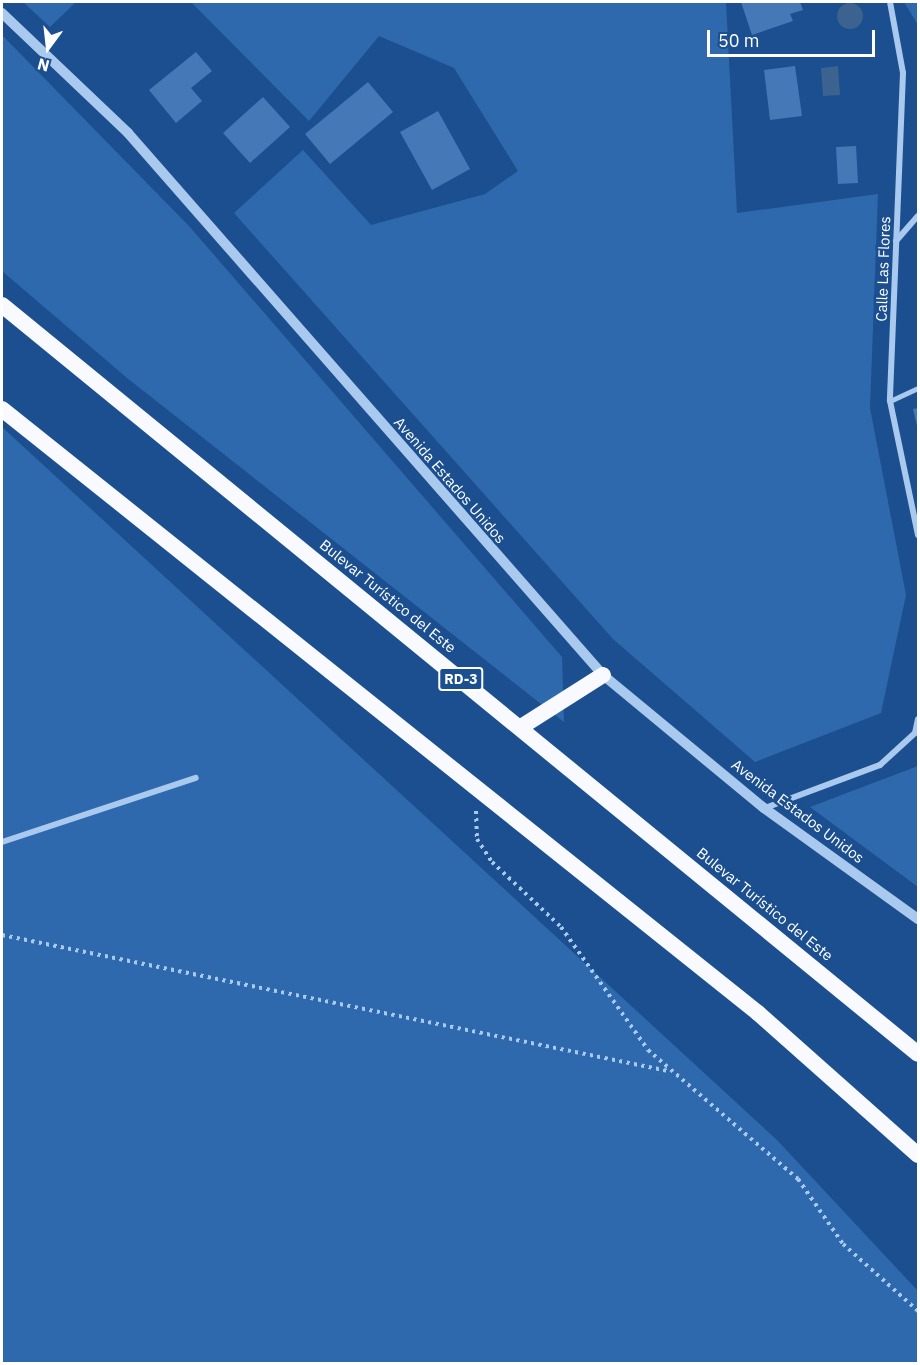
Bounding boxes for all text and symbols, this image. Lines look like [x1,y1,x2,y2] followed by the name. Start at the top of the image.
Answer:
[18,18,78,78] north arrow
[710,18,878,56] scale bar
[718,29,760,52] text: 50 m
[35,54,52,77] text: N
[872,216,894,322] street label: Calle Las Flores
[390,413,510,547] street label: Avenida Estados Unidos
[316,536,460,656] street label: Bulevar Turístico del Este
[437,668,485,690] road number: RD-3
[728,755,868,867] street label: Avenida Estados Unidos
[693,844,837,964] street label: Bulevar Turístico del Este

